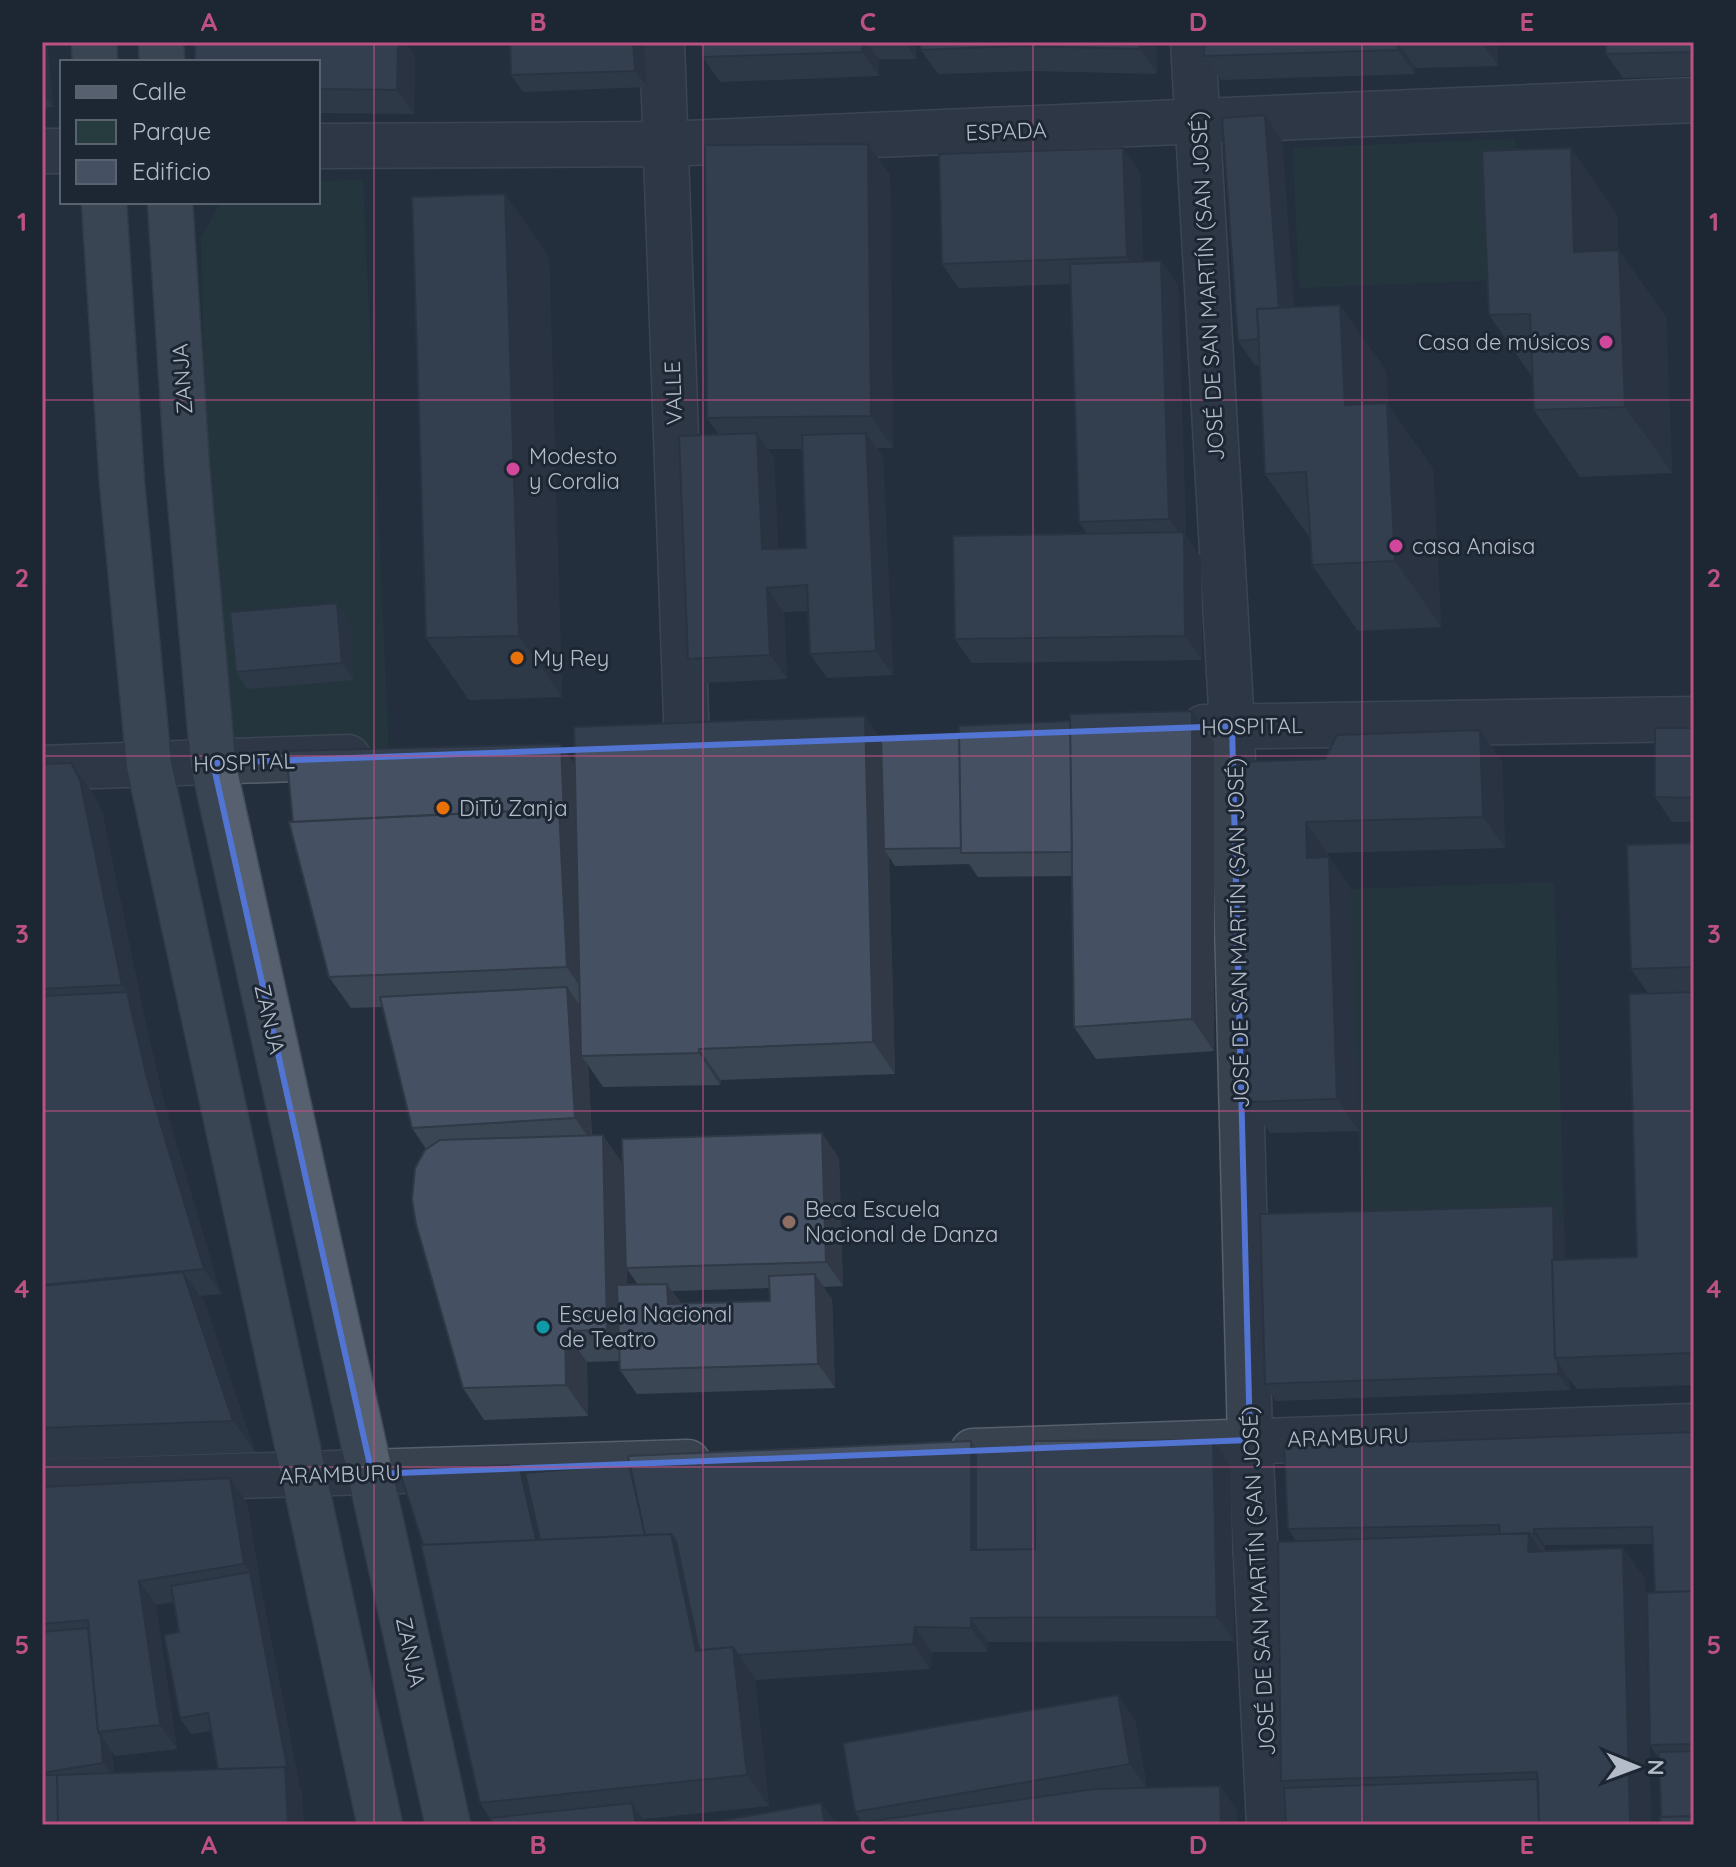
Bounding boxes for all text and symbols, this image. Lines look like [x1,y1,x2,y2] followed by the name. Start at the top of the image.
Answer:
[201,5,218,38] text: A
[529,5,547,38] text: B
[860,5,876,38] text: C
[1189,5,1207,38] text: D
[1520,5,1534,38] text: E
[60,60,320,204] legend
[132,76,187,106] text: Calle
[1184,110,1230,462] street label: JOSÉ DE SAN MARTÍN (SAN JOSÉ)
[132,116,211,146] text: Parque
[965,116,1047,146] street label: ESPADA
[132,156,211,186] text: Edificio
[17,205,27,238] text: 1
[1709,205,1719,238] text: 1
[1418,328,1590,356] place label: Casa de músicos
[1597,333,1615,351] marker: Casa de músicos
[166,343,198,415] street label: ZANJA
[658,361,688,425] street label: VALLE
[529,442,620,495] place label: Modesto y Coralia
[504,460,522,478] marker: Modesto y Coralia
[1412,532,1535,560] place label: casa Anaisa
[1387,537,1405,555] marker: casa Anaisa
[15,561,29,594] text: 2
[1707,561,1721,594] text: 2
[533,644,609,672] place label: My Rey
[508,649,526,667] marker: My Rey
[1201,711,1303,741] street label: HOSPITAL
[193,746,296,778] street label: HOSPITAL
[1221,758,1255,1108] street label: JOSÉ DE SAN MARTÍN (SAN JOSÉ)
[459,794,568,822] place label: DiTú Zanja
[434,799,452,817] marker: DiTú Zanja
[15,917,29,950] text: 3
[1707,917,1721,950] text: 3
[248,981,292,1057] street label: ZANJA
[805,1195,998,1248] place label: Beca Escuela Nacional de Danza
[780,1213,798,1231] marker: Beca Escuela Nacional de Danza
[14,1272,30,1305] text: 4
[1706,1272,1722,1305] text: 4
[559,1300,732,1353] place label: Escuela Nacional de Teatro
[534,1318,552,1336] marker: Escuela Nacional de Teatro
[1235,1405,1281,1757] street label: JOSÉ DE SAN MARTÍN (SAN JOSÉ)
[1287,1421,1409,1453] street label: ARAMBURU
[279,1458,401,1490] street label: ARAMBURU
[390,1614,432,1690] street label: ZANJA
[15,1628,29,1661] text: 5
[1707,1628,1721,1661] text: 5
[1596,1727,1676,1807] north arrow
[1642,1759,1670,1776] text: N
[201,1828,218,1861] text: A
[529,1828,547,1861] text: B
[860,1828,876,1861] text: C
[1189,1828,1207,1861] text: D
[1520,1828,1534,1861] text: E

